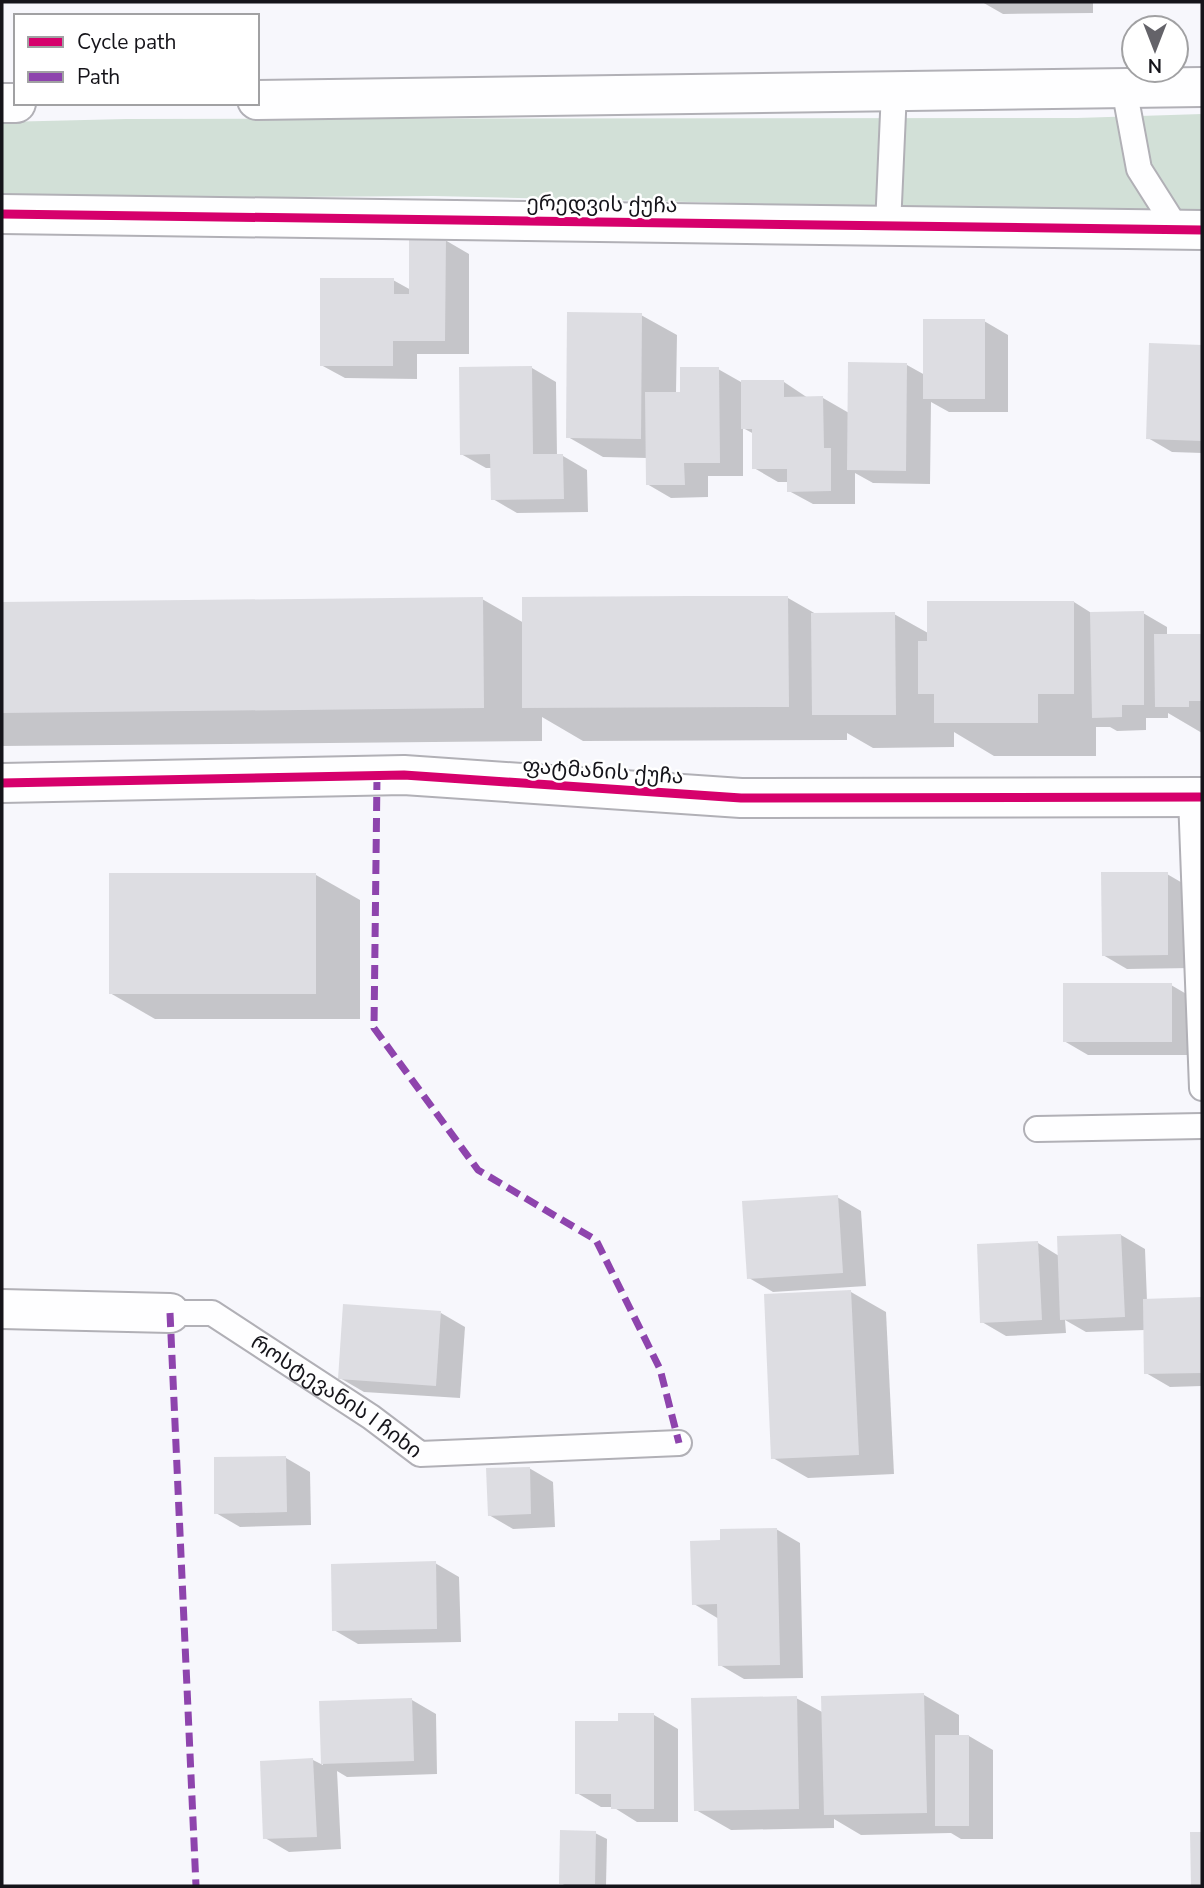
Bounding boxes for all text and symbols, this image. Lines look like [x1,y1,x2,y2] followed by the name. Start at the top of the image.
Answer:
[14,14,259,105] legend
[1120,14,1190,84] north arrow
[77,28,176,56] text: Cycle path
[1148,52,1162,78] text: N
[77,63,120,91] text: Path
[526,189,678,219] street label: ერედვის ქუჩა
[522,751,684,791] street label: ფატმანის ქუჩა
[246,1328,428,1465] street label: როსტევანის I ჩიხი

